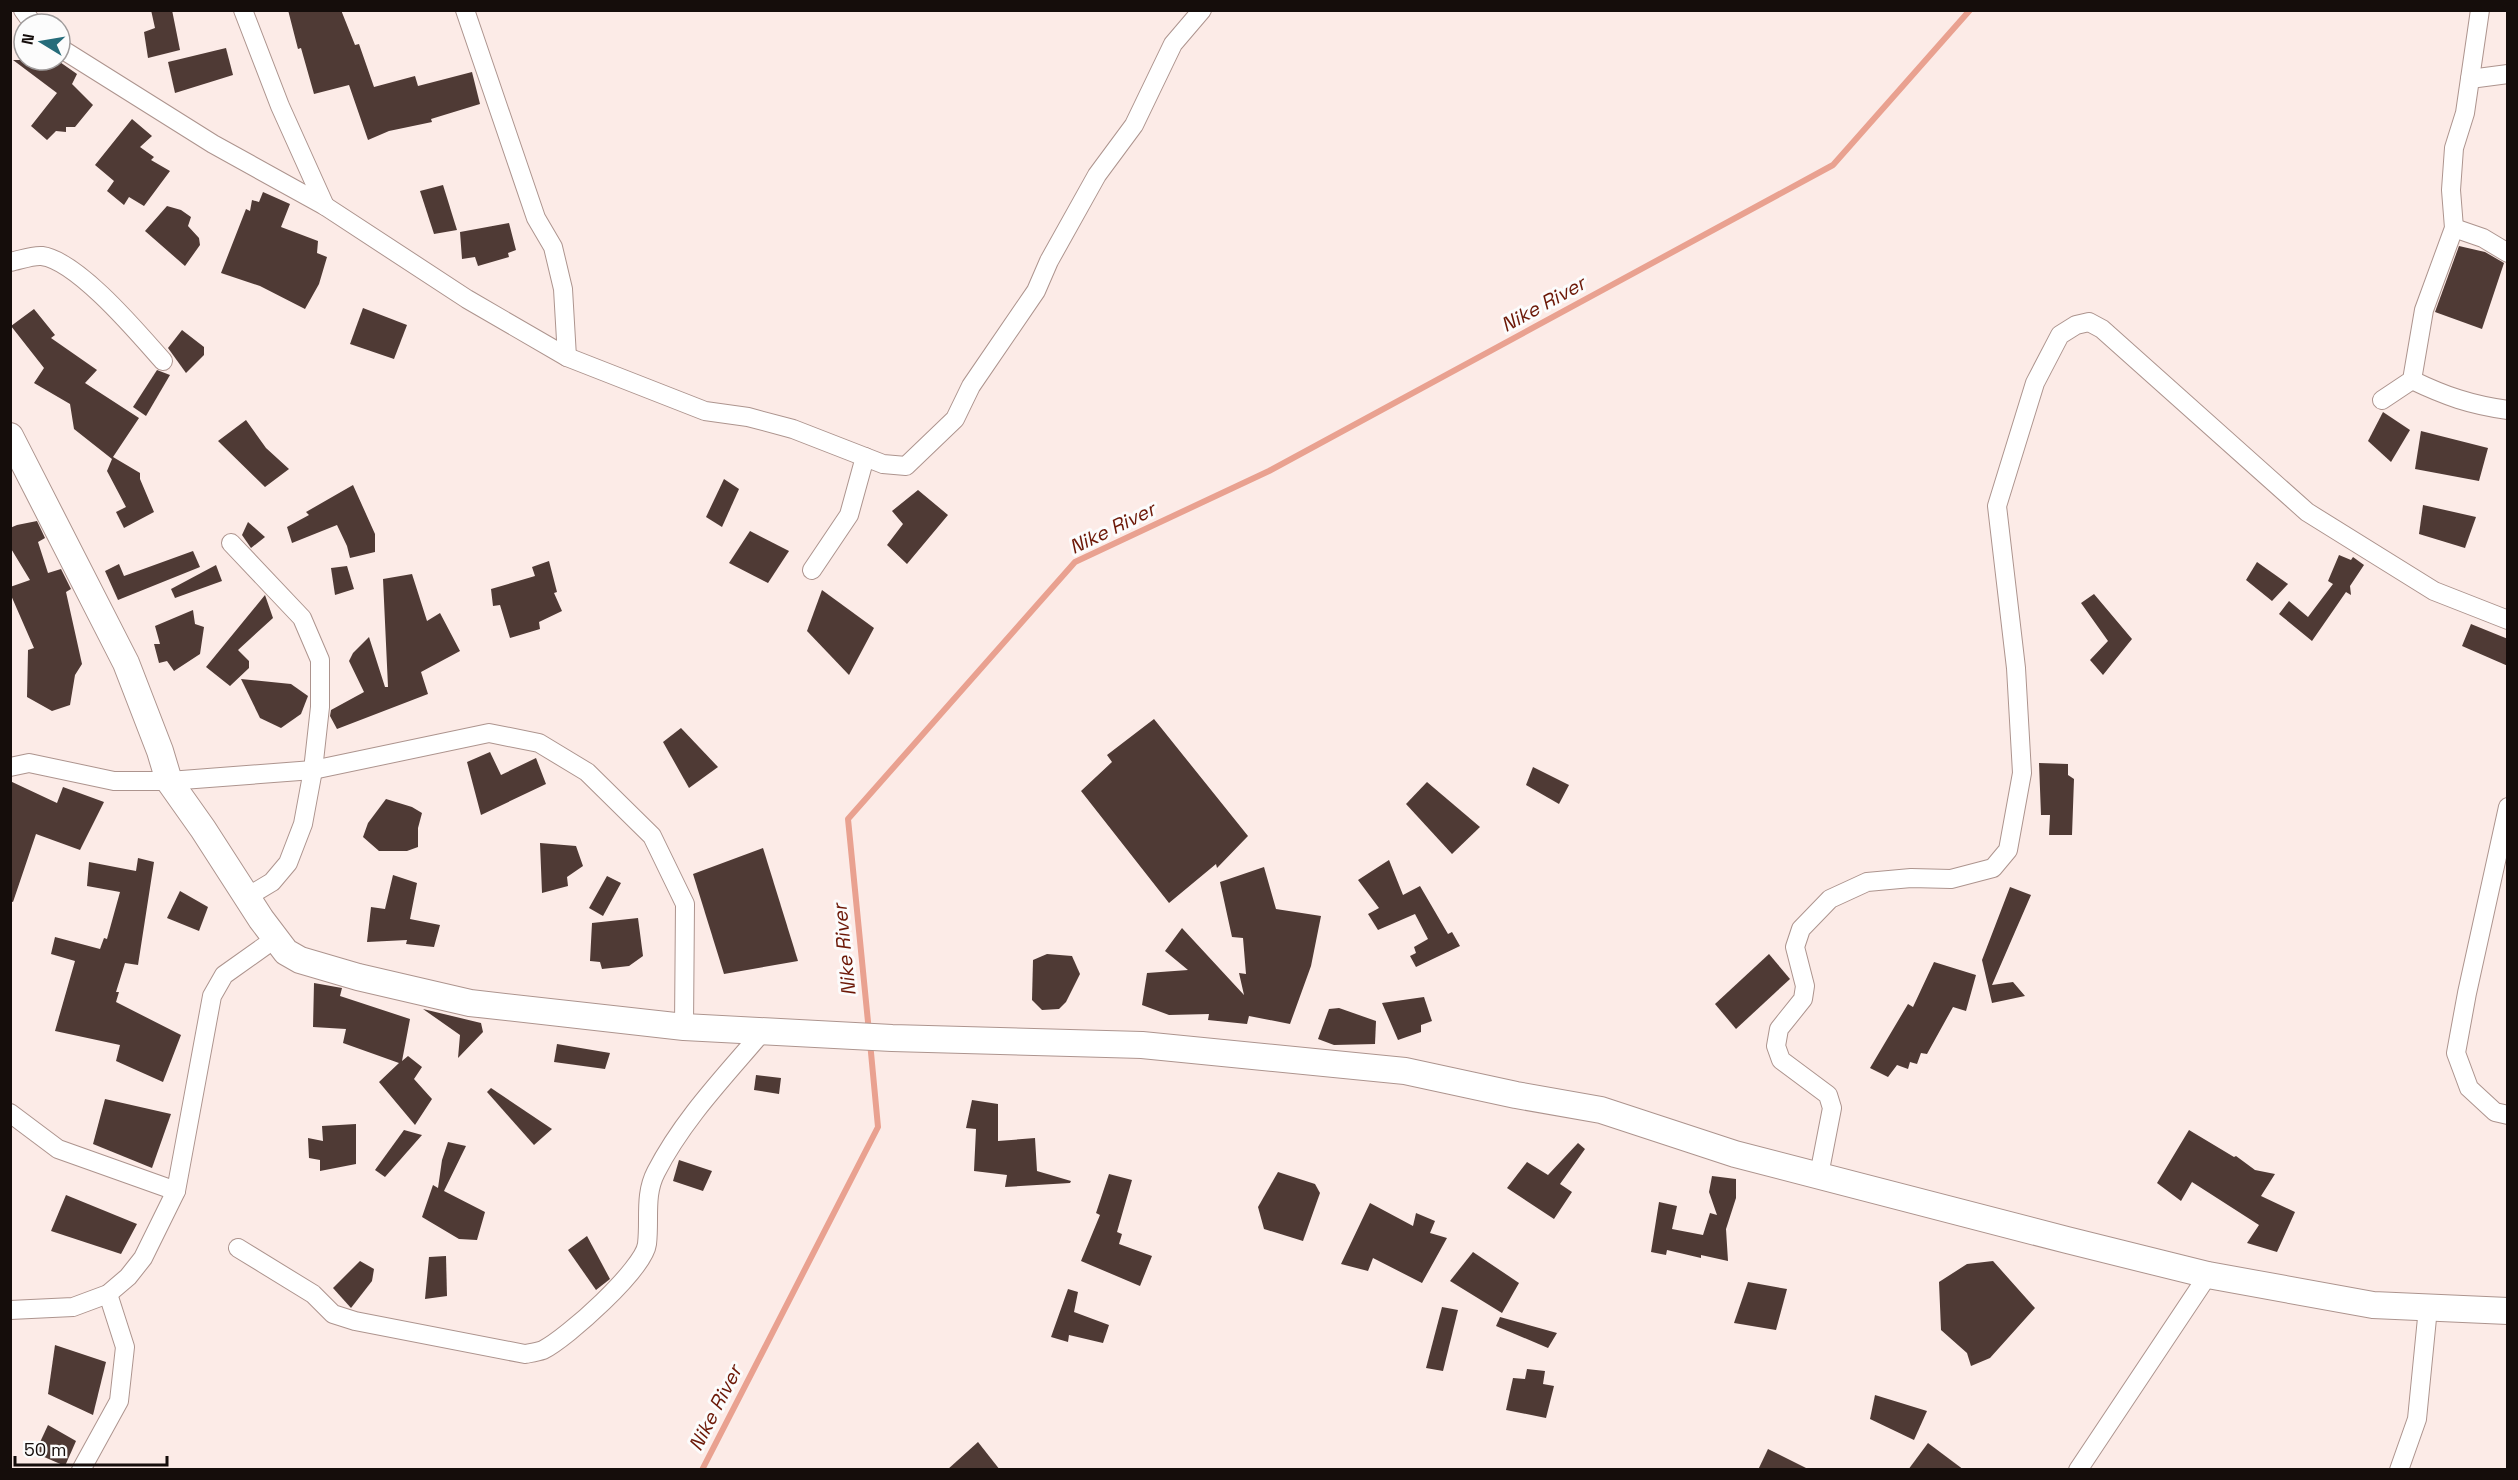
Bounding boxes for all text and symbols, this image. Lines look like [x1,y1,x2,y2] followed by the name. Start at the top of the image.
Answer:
[12,12,72,72] north arrow
[16,32,39,47] text: N
[1496,269,1592,338] water label: Nike River
[1065,495,1162,560] water label: Nike River
[826,900,862,997] water label: Nike River
[682,1359,749,1455] water label: Nike River
[15,1429,166,1467] scale bar
[24,1438,66,1461] text: 50 m

